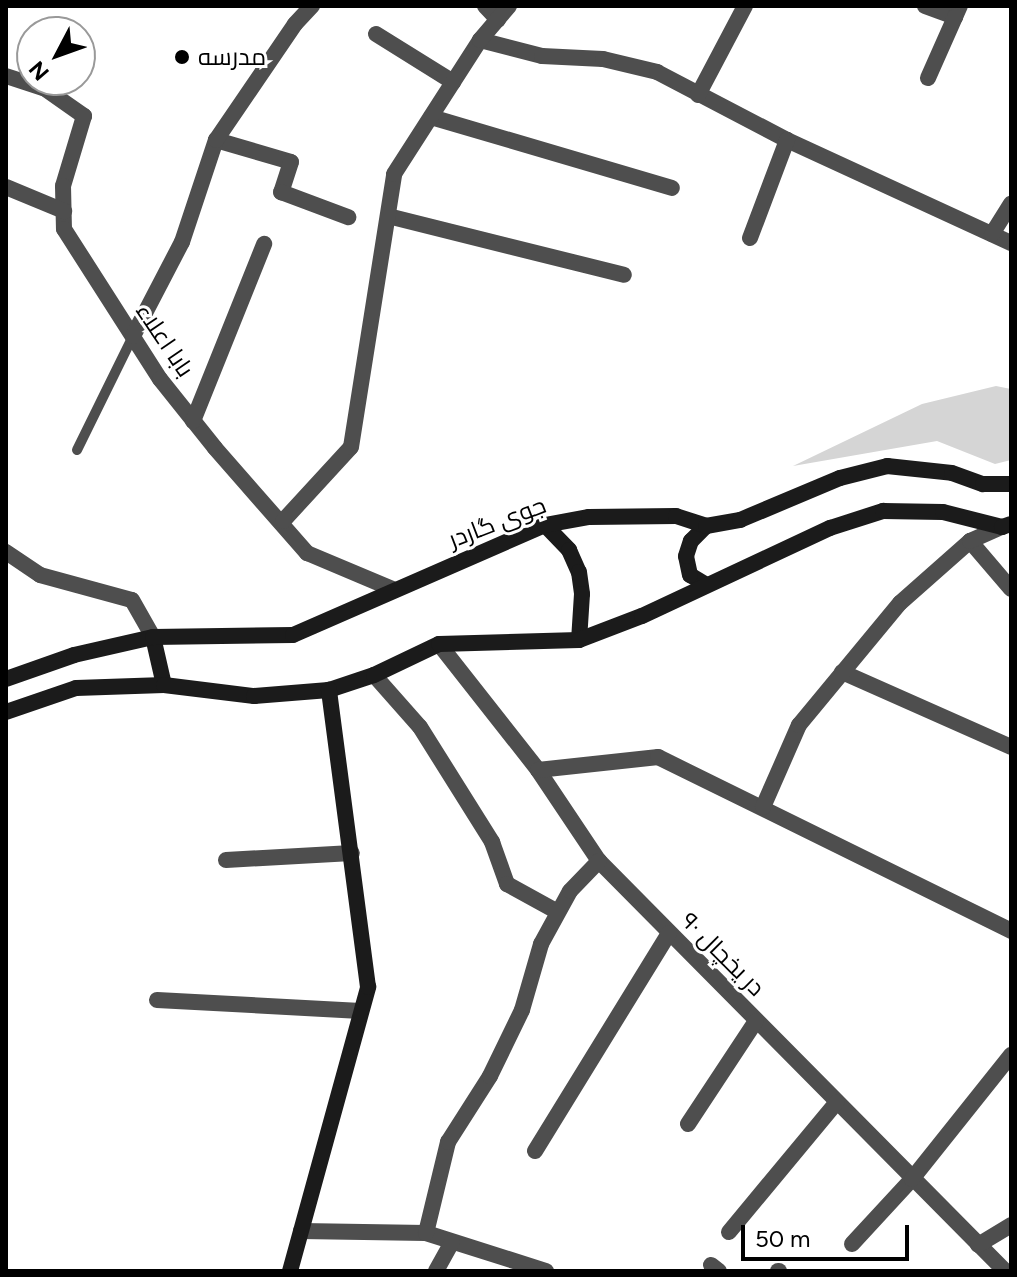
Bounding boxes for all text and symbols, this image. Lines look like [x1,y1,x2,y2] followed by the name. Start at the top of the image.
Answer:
[16,16,96,96] north arrow
[198,43,266,71] place label: مدرسه
[173,48,191,66] marker: مدرسه
[23,55,55,86] text: N
[130,298,200,382] street label: بابا اعلاء
[444,490,550,554] street label: جوی گاردر
[675,906,771,1002] street label: در یخچال ۹۰
[745,1209,913,1259] scale bar
[755,1224,811,1253] text: 50 m

